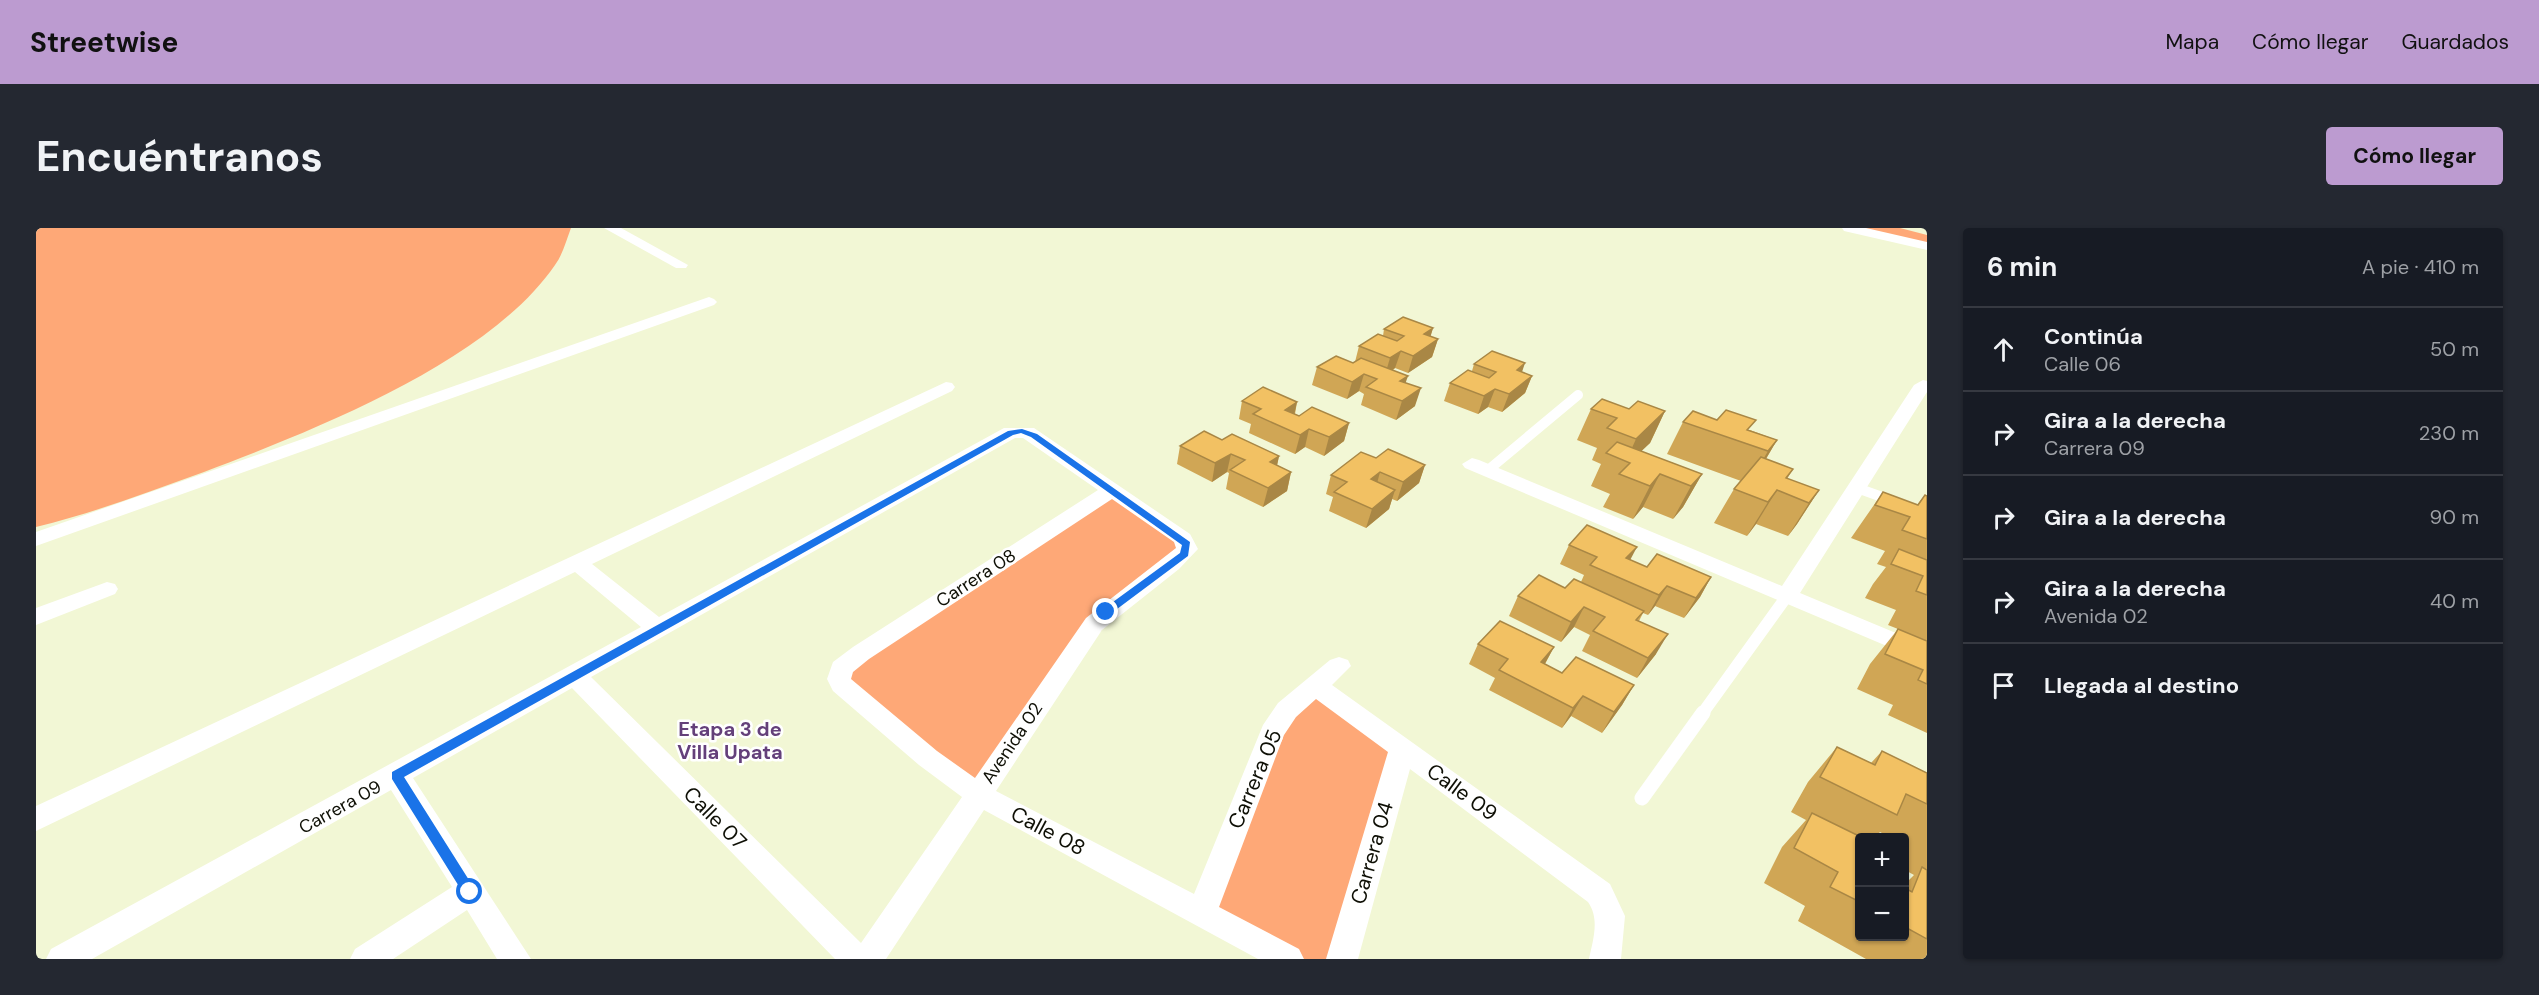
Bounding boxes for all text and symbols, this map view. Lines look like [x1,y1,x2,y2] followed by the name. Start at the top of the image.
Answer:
[30,24,178,61] text: Streetwise
[2165,28,2219,56] text: Mapa
[2252,28,2369,56] text: Cómo llegar
[2402,28,2509,56] text: Guardados
[2326,127,2503,185] button: Cómo llegar
[36,129,323,184] text: Encuéntranos
[1987,250,2057,284] text: 6 min
[2362,254,2479,280] text: A pie · 410 m
[2044,322,2143,351] text: Continúa
[1987,333,2020,366] icon: ahead
[2430,336,2479,362] text: 50 m
[2044,351,2121,377] text: Calle 06
[2044,406,2226,435] text: Gira a la derecha
[1987,417,2020,450] icon: right
[2419,420,2479,446] text: 230 m
[2044,435,2145,461] text: Carrera 09
[1987,501,2020,534] icon: right
[2044,503,2226,532] text: Gira a la derecha
[2430,504,2479,530] text: 90 m
[932,543,1020,613] street label: Carrera 08
[2044,574,2226,603] text: Gira a la derecha
[1987,585,2020,618] icon: right
[2430,588,2479,614] text: 40 m
[1092,598,1118,624] route end
[2044,603,2148,629] text: Avenida 02
[1987,669,2020,702] icon: arrive
[2044,671,2239,700] text: Llegada al destino
[976,698,1048,788] street label: Avenida 02
[677,716,783,765] district label: Etapa 3 de Villa Upata
[1221,725,1289,833] street label: Carrera 05
[1421,757,1503,827] street label: Calle 09
[294,775,386,839] street label: Carrera 09
[677,780,753,856] street label: Calle 07
[1344,798,1400,908] street label: Carrera 04
[1006,800,1090,862] street label: Calle 08
[1855,833,1909,941] map controls
[1855,833,1909,887] button: +
[456,878,482,904] route start
[1855,887,1909,941] button: −

